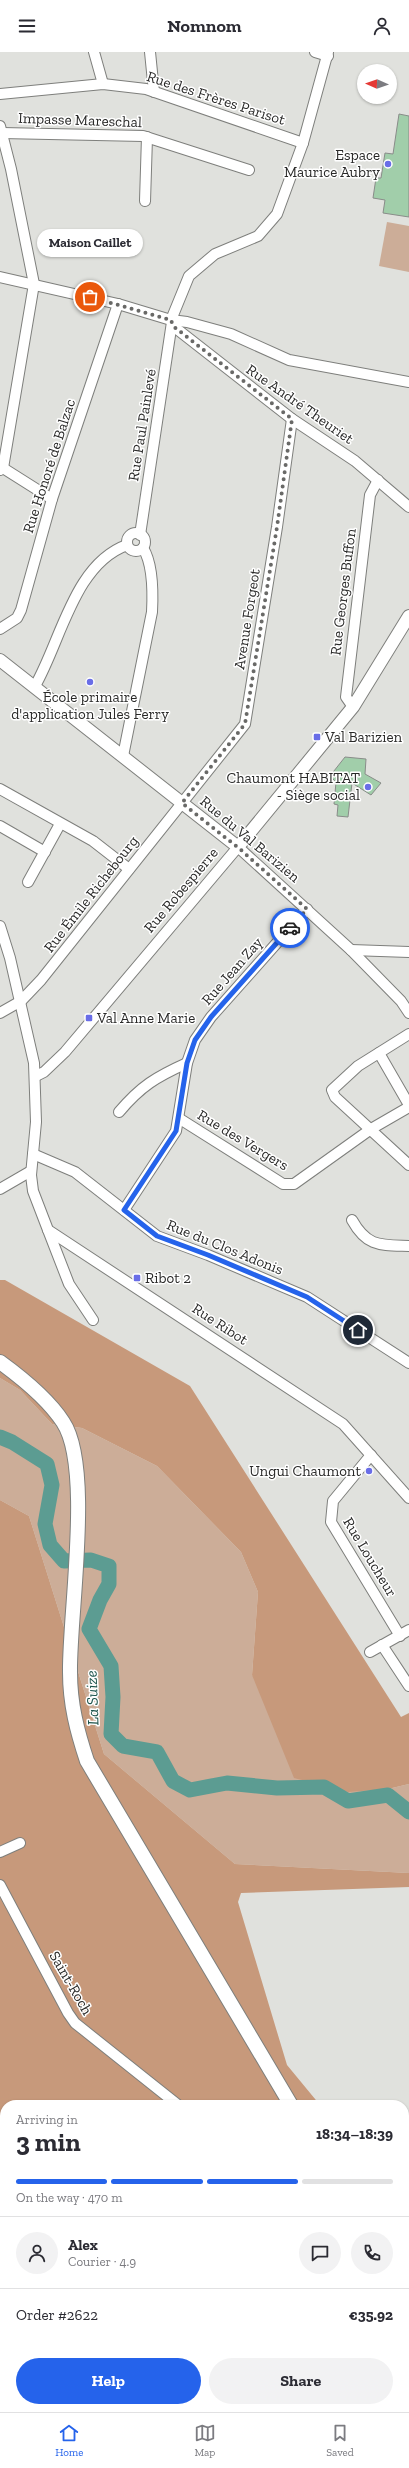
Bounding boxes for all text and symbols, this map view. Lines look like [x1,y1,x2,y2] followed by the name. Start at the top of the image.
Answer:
[16,15,38,37] icon: menu
[167,15,242,37] text: Nomnom
[371,15,393,37] icon: person
[357,64,397,104] north arrow
[357,64,397,104] map controls
[144,67,288,129] street label: Rue des Frères Parisot
[18,109,142,131] street label: Impasse Mareschal
[284,146,380,181] place label: Espace Maurice Aubry
[383,159,393,169] marker: Espace Maurice Aubry
[37,229,143,257] callout: Maison Caillet
[49,235,131,250] text: Maison Caillet
[73,280,107,314] pin
[79,286,101,308] icon: bag
[243,360,358,448] street label: Rue André Theuriet
[124,368,160,482] street label: Rue Paul Painlevé
[19,397,79,535] street label: Rue Honoré de Balzac
[326,527,360,656] street label: Rue Georges Buffon
[230,567,264,671] street label: Avenue Forgeot
[85,677,95,687] marker: École primaire d'application Jules Ferry
[11,688,169,723] place label: École primaire d'application Jules Ferry
[324,728,402,746] place label: Val Barizien
[312,732,322,742] marker: Val Barizien
[226,769,360,804] place label: Chaumont HABITAT - Siège social
[363,782,373,792] marker: Chaumont HABITAT - Siège social
[196,792,304,886] street label: Rue du Val Barizien
[40,832,142,956] street label: Rue Émile Richebourg
[140,844,222,936] street label: Rue Robespierre
[270,908,310,948] courier
[279,917,301,939] icon: car
[198,933,267,1009] street label: Rue Jean Zay
[96,1009,195,1027] place label: Val Anne Marie
[84,1013,94,1023] marker: Val Anne Marie
[194,1106,292,1174] street label: Rue des Vergers
[164,1215,286,1279] street label: Rue du Clos Adonis
[145,1269,191,1287] place label: Ribot 2
[132,1273,142,1283] marker: Ribot 2
[189,1299,252,1349] street label: Rue Ribot
[341,1313,375,1347] pin
[347,1319,369,1341] icon: home
[249,1462,361,1480] place label: Ungui Chaumont
[364,1466,374,1476] marker: Ungui Chaumont
[339,1514,401,1600] street label: Rue Loucheur
[82,1670,102,1726] water label: La Suize
[46,1948,97,2019] street label: Saint-Roch
[16,2112,78,2127] text: Arriving in
[316,2125,393,2143] text: 18:34–18:39
[16,2126,81,2158] text: 3 min
[16,2190,122,2205] text: On the way · 470 m
[16,2232,58,2274] button: person
[299,2232,341,2274] button: chat
[351,2232,393,2274] button: phone
[68,2236,98,2254] text: Alex
[68,2254,136,2269] text: Courier · 4.9
[16,2306,98,2324] text: Order #2622
[349,2306,393,2324] text: €35.92
[16,2358,201,2404] button: Help
[209,2358,393,2404] button: Share
[55,2422,84,2459] tab: Home
[194,2422,216,2459] tab: Map
[326,2422,354,2459] tab: Saved

